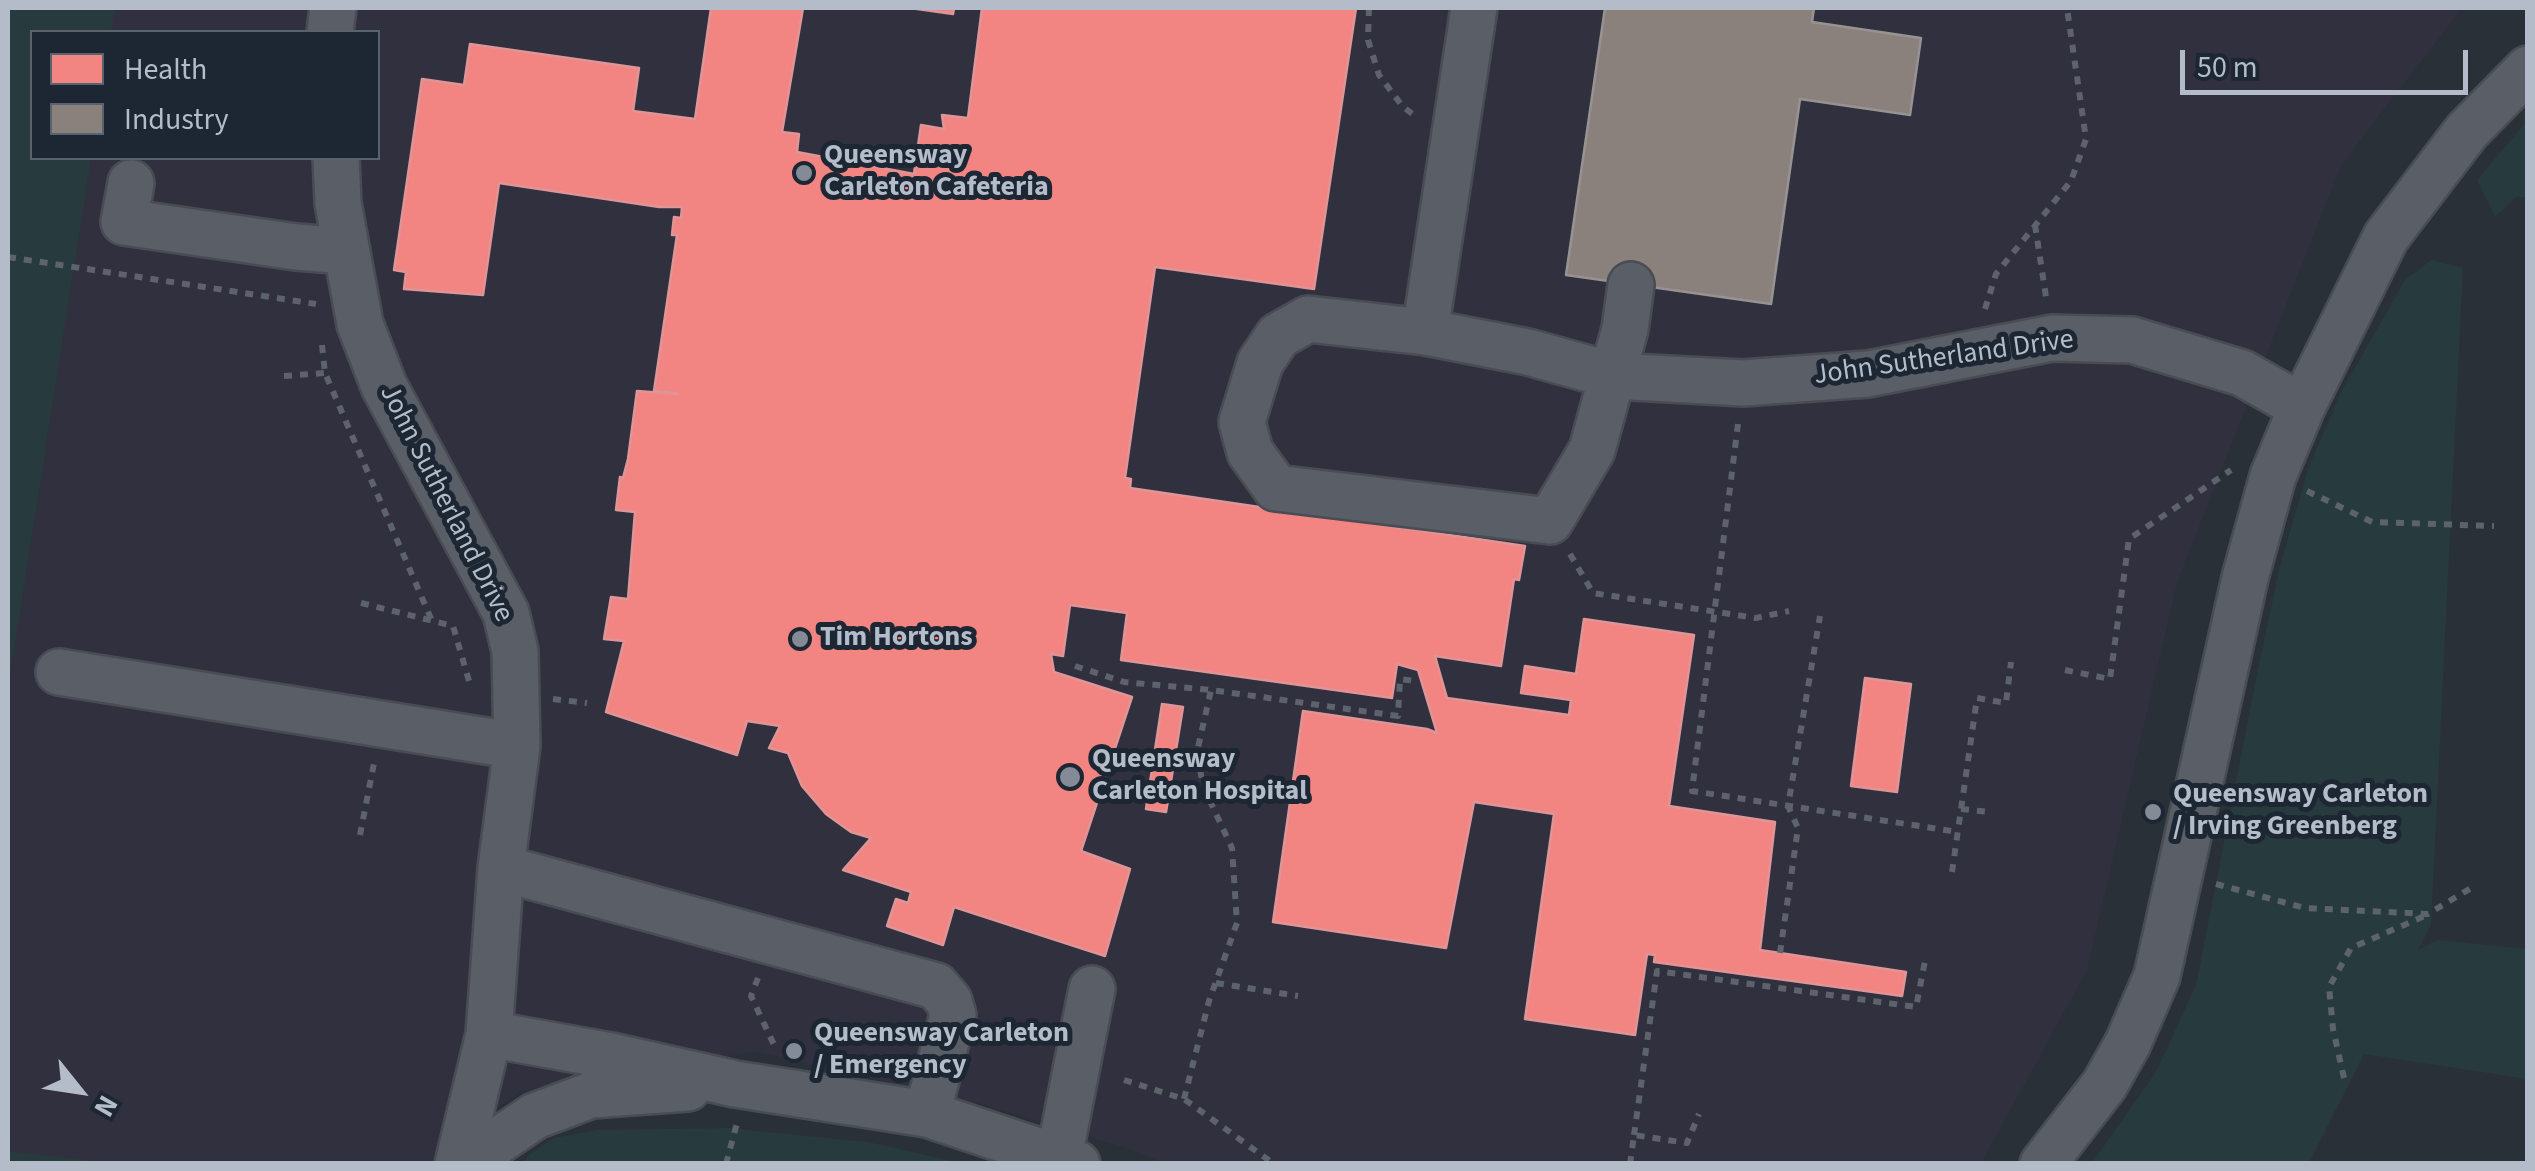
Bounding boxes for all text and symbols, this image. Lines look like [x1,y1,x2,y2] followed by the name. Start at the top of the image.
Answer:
[30,30,380,160] legend
[2185,30,2472,92] scale bar
[2197,46,2258,89] text: 50 m
[124,48,207,91] text: Health
[124,98,229,141] text: Industry
[824,140,1049,206] place label: Queensway Carleton Cafeteria
[793,162,815,184] marker: Queensway Carleton Cafeteria
[1812,324,2076,394] street label: John Sutherland Drive
[371,380,519,628] street label: John Sutherland Drive
[820,622,973,656] place label: Tim Hortons
[789,628,811,650] marker: Tim Hortons
[1092,744,1307,810] place label: Queensway Carleton Hospital
[1057,764,1083,790] marker: Queensway Carleton Hospital
[2173,779,2428,845] place label: Queensway Carleton / Irving Greenberg
[2142,801,2164,823] marker: Queensway Carleton / Irving Greenberg
[814,1018,1069,1084] place label: Queensway Carleton / Emergency
[783,1040,805,1062] marker: Queensway Carleton / Emergency
[30,1041,130,1141] north arrow
[84,1088,128,1124] text: N

